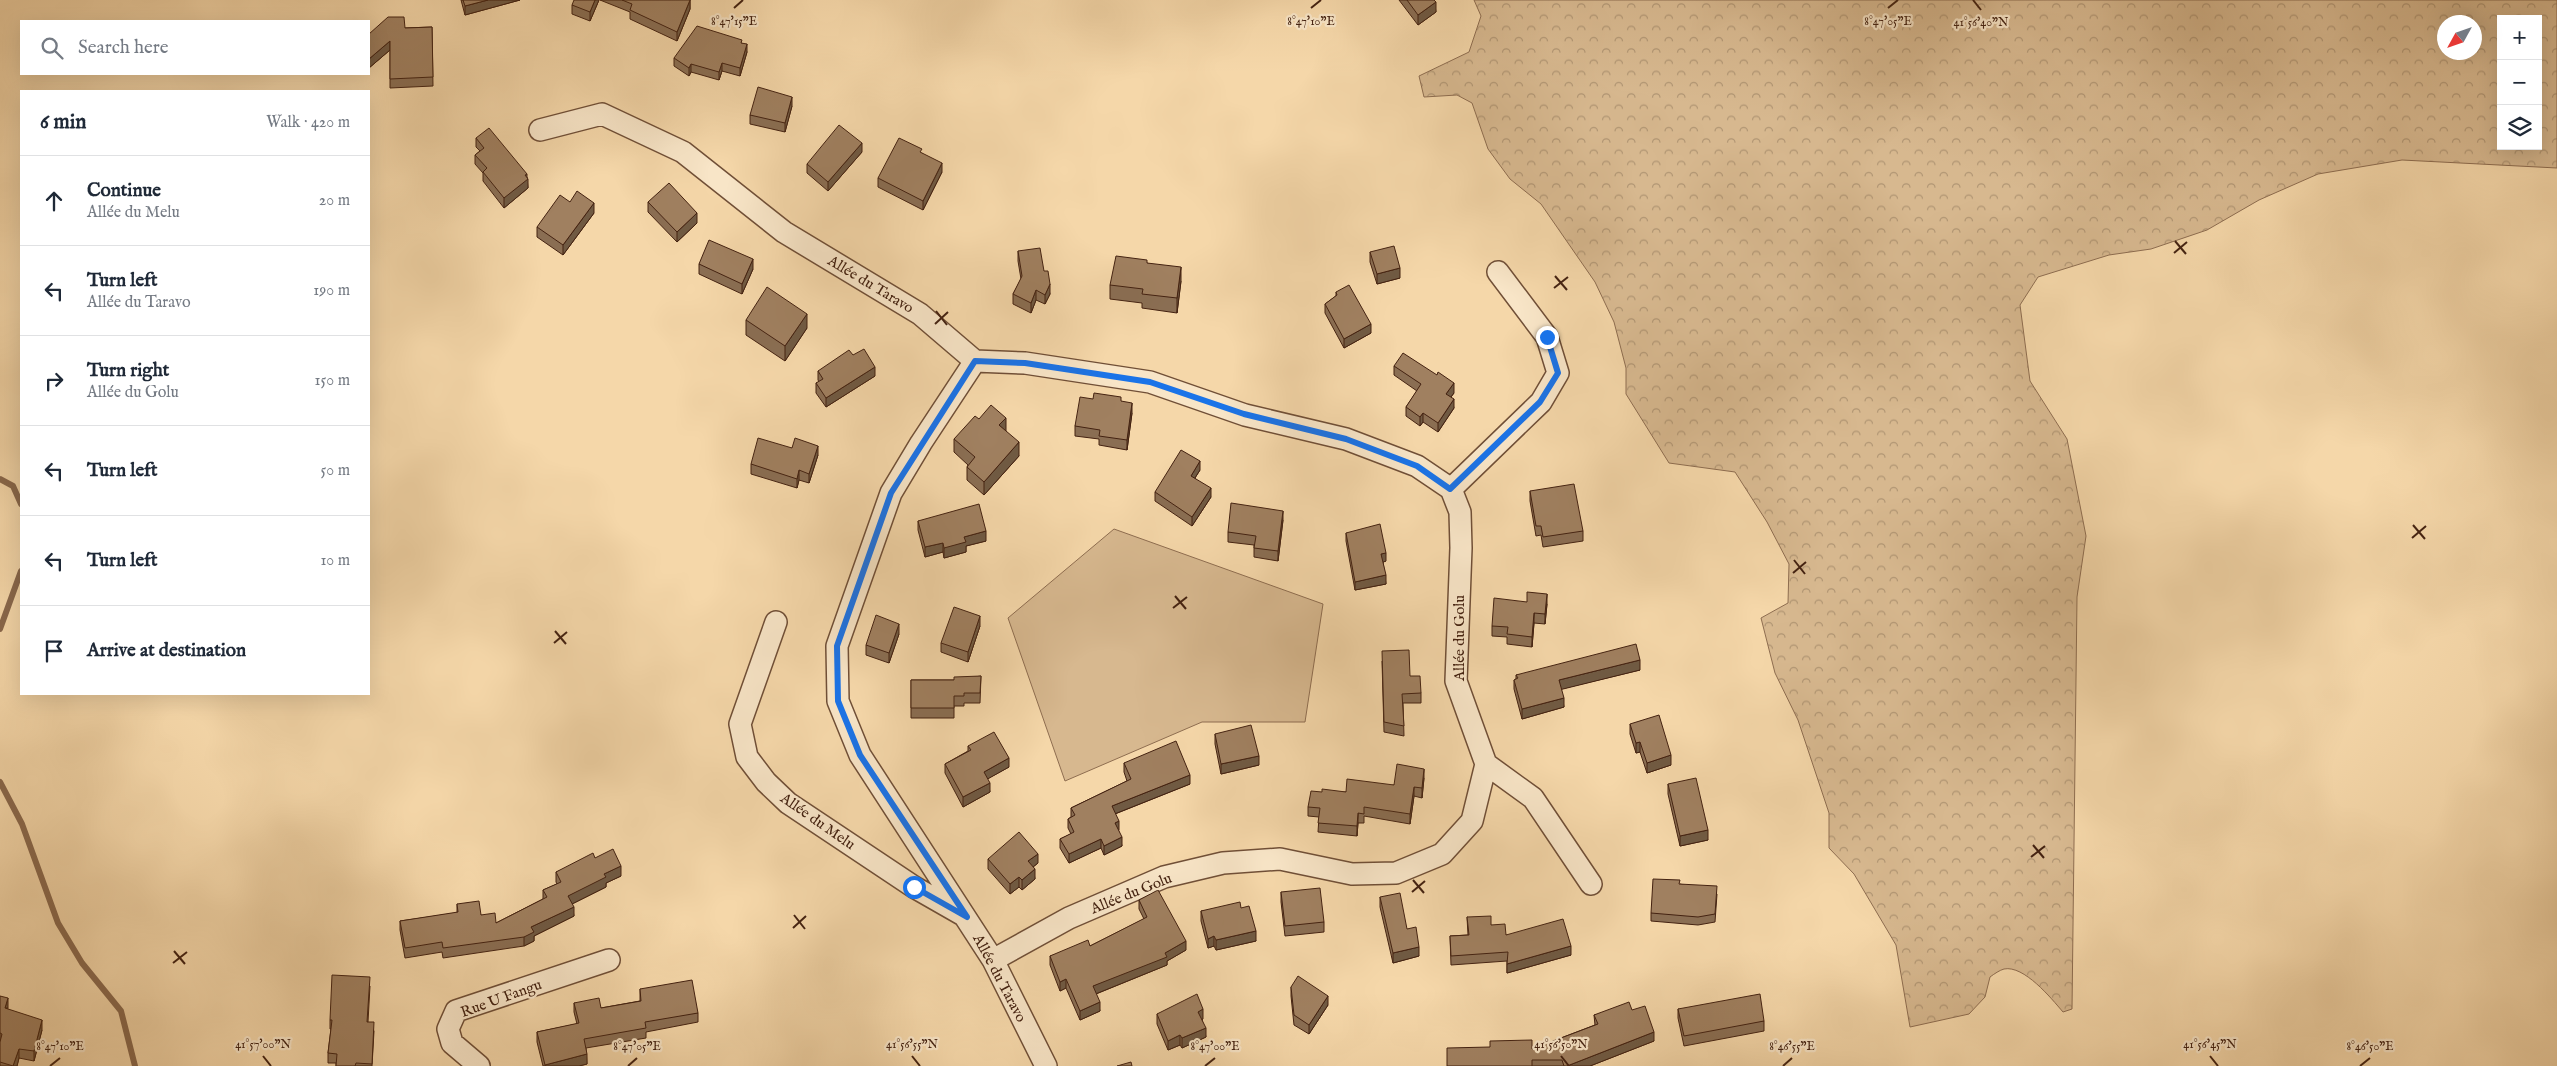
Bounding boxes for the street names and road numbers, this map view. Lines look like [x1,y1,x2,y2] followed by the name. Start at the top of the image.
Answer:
[823,251,917,318] street label: Allée du Taravo
[1450,595,1469,682] street label: Allée du Golu
[776,788,859,854] street label: Allée du Melu
[1087,868,1175,919] street label: Allée du Golu
[968,930,1031,1026] street label: Allée du Taravo
[458,975,545,1022] street label: Rue U Fangu

